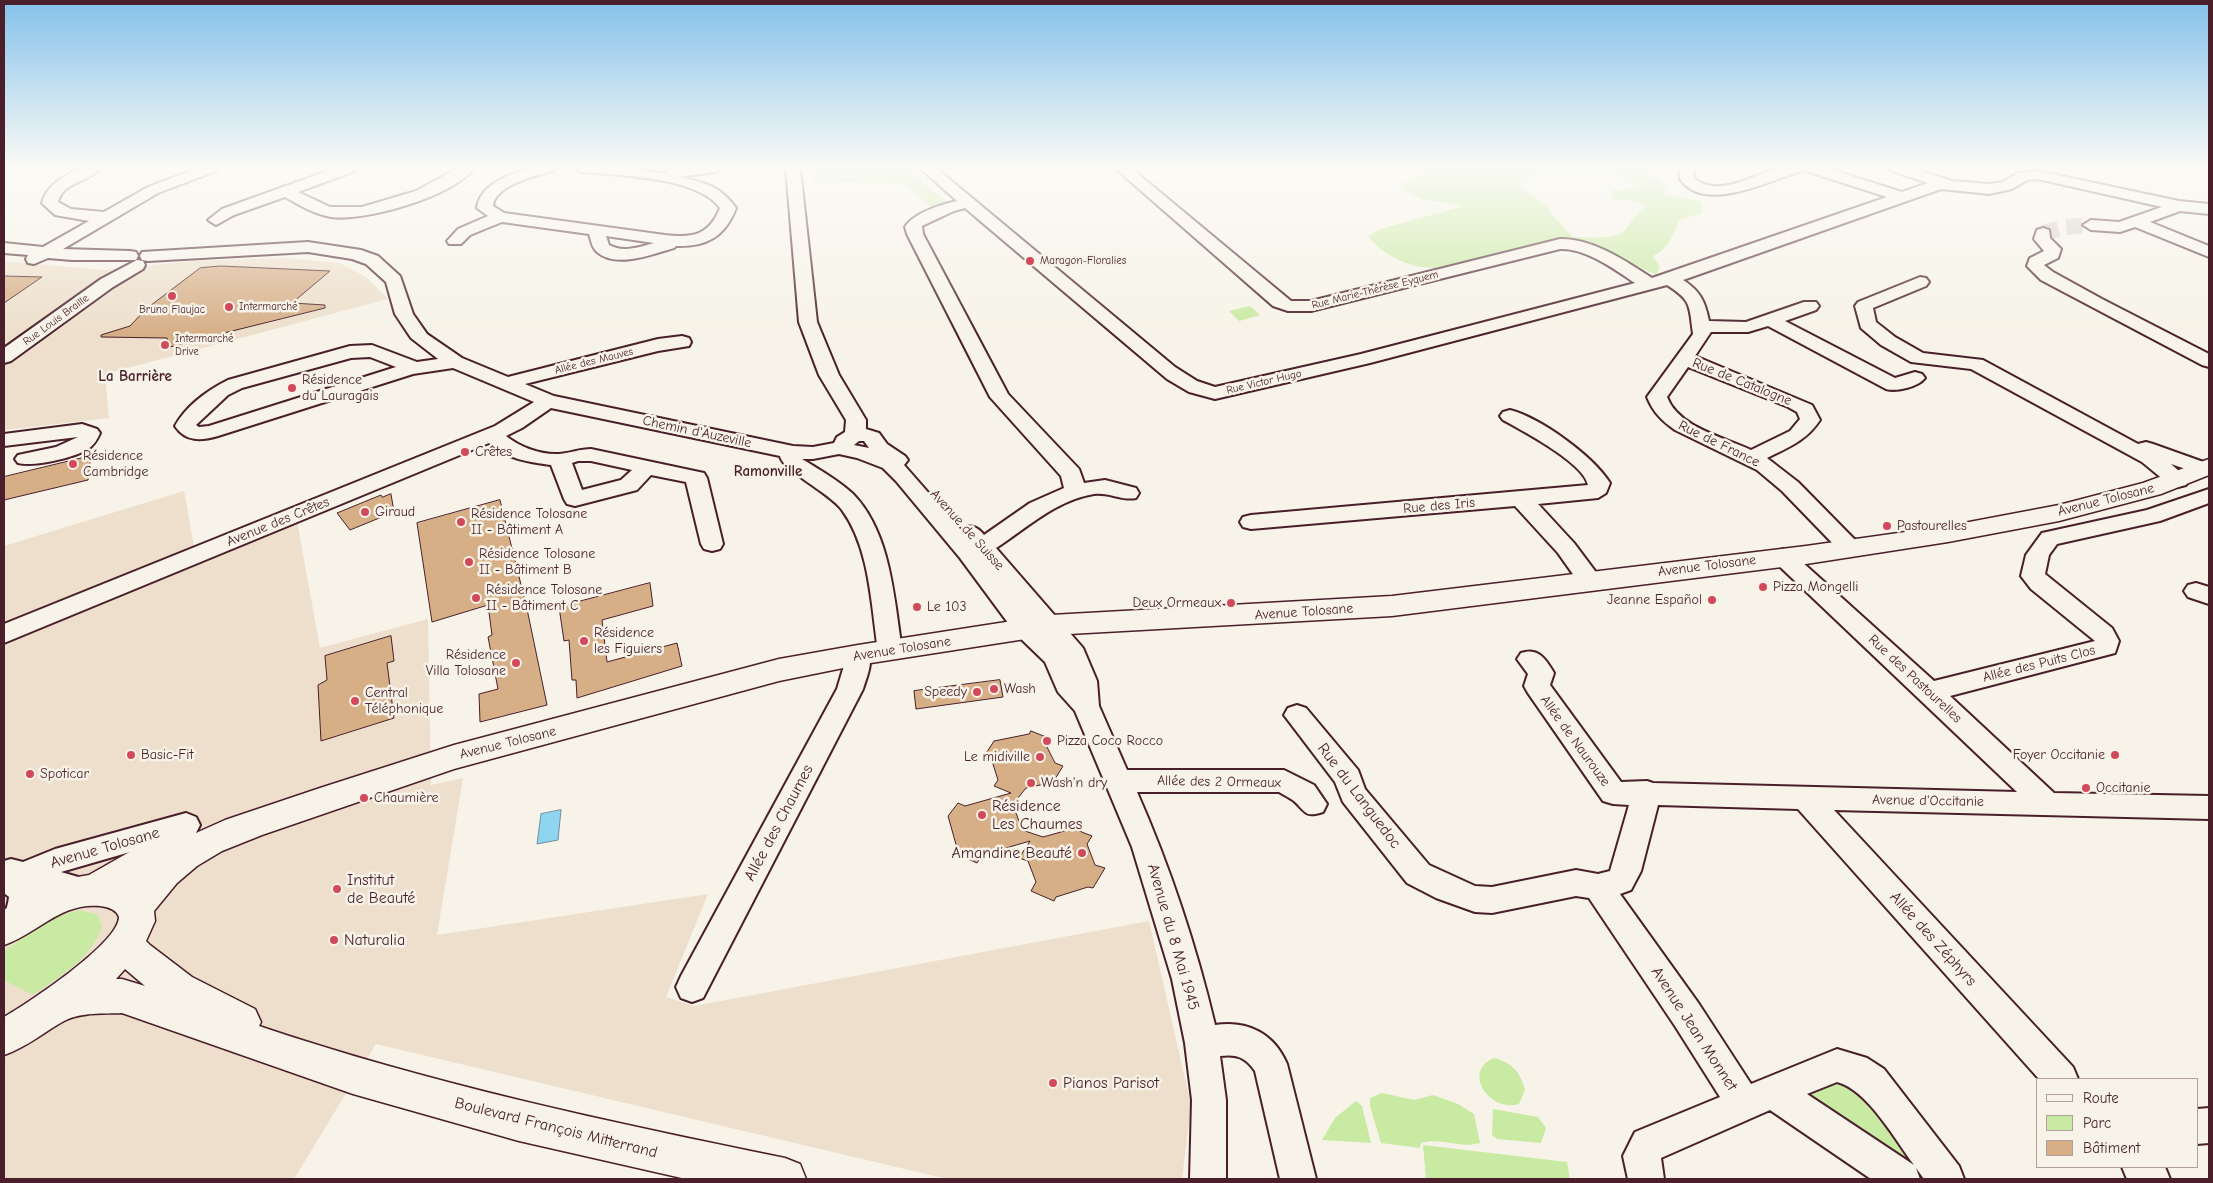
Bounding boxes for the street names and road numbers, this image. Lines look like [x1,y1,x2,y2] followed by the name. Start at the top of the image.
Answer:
[1310,268,1440,312] street label: Rue Marie-Thérèse Eyquem
[20,292,92,348] street label: Rue Louis Braille
[553,345,635,377] street label: Allée des Mauves
[1690,354,1794,410] street label: Rue de Catalogne
[1225,367,1303,397] street label: Rue Victor Hugo
[641,412,753,452] street label: Chemin d'Auzeville
[1676,417,1762,471] street label: Rue de France
[2056,480,2156,520] street label: Avenue Tolosane
[926,486,1008,574] street label: Avenue de Suisse
[224,494,332,550] street label: Avenue des Crêtes
[1402,494,1476,518] street label: Rue des Iris
[1657,552,1757,580] street label: Avenue Tolosane
[1254,600,1354,624] street label: Avenue Tolosane
[1865,631,1965,727] street label: Rue des Pastourelles
[852,633,952,665] street label: Avenue Tolosane
[1981,642,2097,686] street label: Allée des Puits Clos
[1536,692,1614,790] street label: Allée de Naurouze
[458,723,558,763] street label: Avenue Tolosane
[1313,739,1405,853] street label: Rue du Languedoc
[740,762,818,884] street label: Allée des Chaumes
[1157,773,1281,791] street label: Allée des 2 Ormeaux
[1872,792,1984,810] street label: Avenue d'Occitanie
[48,823,162,873] street label: Avenue Tolosane
[1143,862,1203,1012] street label: Avenue du 8 Mai 1945
[1885,888,1981,990] street label: Allée des Zéphyrs
[1647,963,1741,1095] street label: Avenue Jean Monnet
[453,1093,659,1163] street label: Boulevard François Mitterrand

